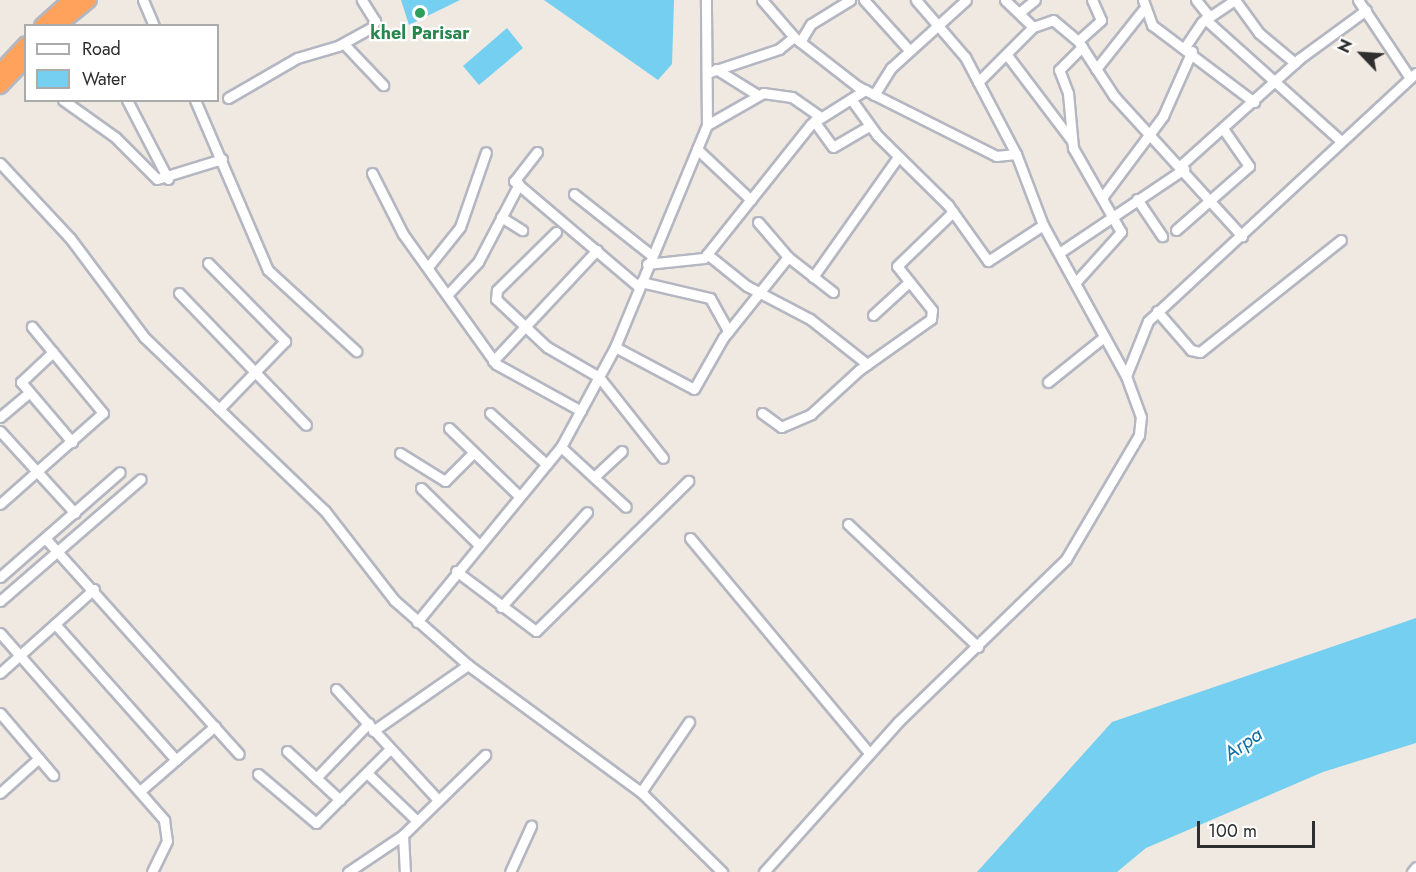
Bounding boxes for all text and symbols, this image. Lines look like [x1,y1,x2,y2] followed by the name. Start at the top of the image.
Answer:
[413,6,427,20] marker: khel Parisar
[370,22,470,44] place label: khel Parisar
[24,24,219,102] legend
[1332,24,1392,84] north arrow
[82,36,121,62] text: Road
[1332,36,1358,57] text: N
[82,66,126,92] text: Water
[1219,722,1267,766] water label: Arpa
[1200,809,1318,847] scale bar
[1208,818,1257,844] text: 100 m

